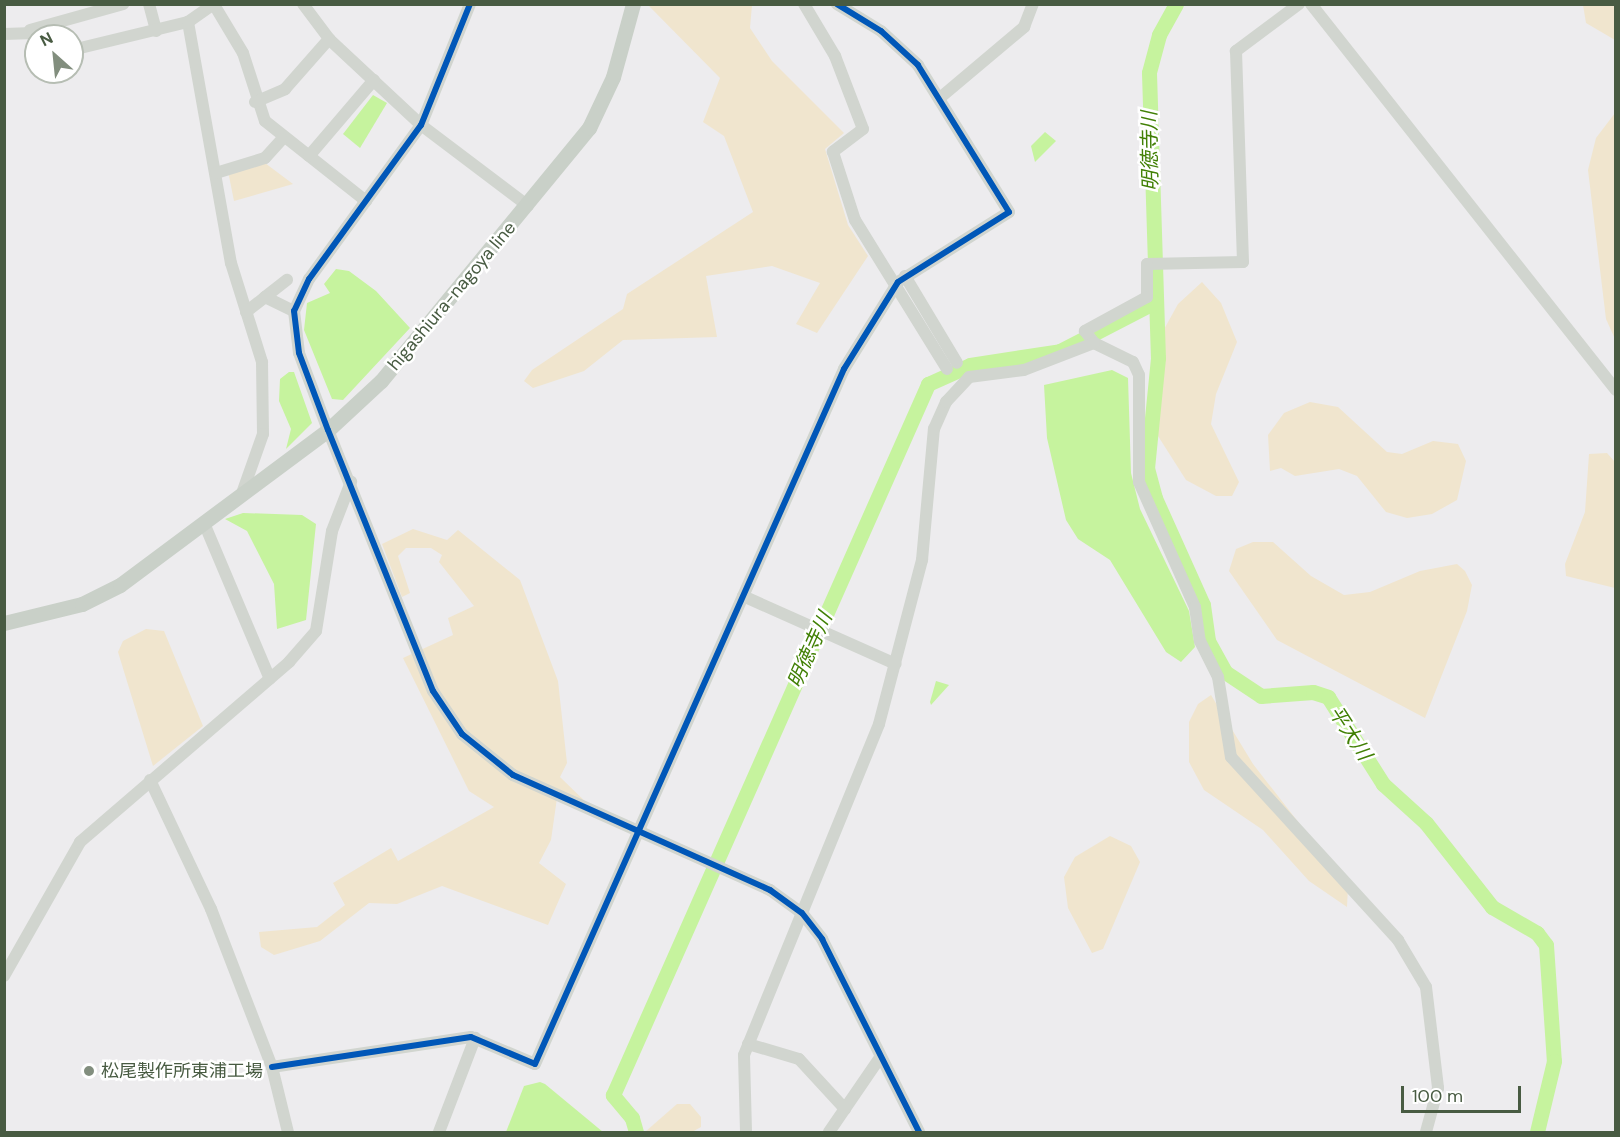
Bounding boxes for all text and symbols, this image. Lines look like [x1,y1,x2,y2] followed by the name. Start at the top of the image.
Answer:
[24,24,84,84] north arrow
[37,27,56,51] text: N
[1137,111,1163,191] water label: 明徳寺川
[383,217,521,375] street label: higashiura-nagoya line
[783,609,837,691] water label: 明徳寺川
[1324,701,1376,765] water label: 平大川
[101,1060,263,1082] place label: 松尾製作所東浦工場
[82,1064,96,1078] marker: 松尾製作所東浦工場
[1404,1074,1524,1112] scale bar
[1412,1084,1463,1108] text: 100 m

